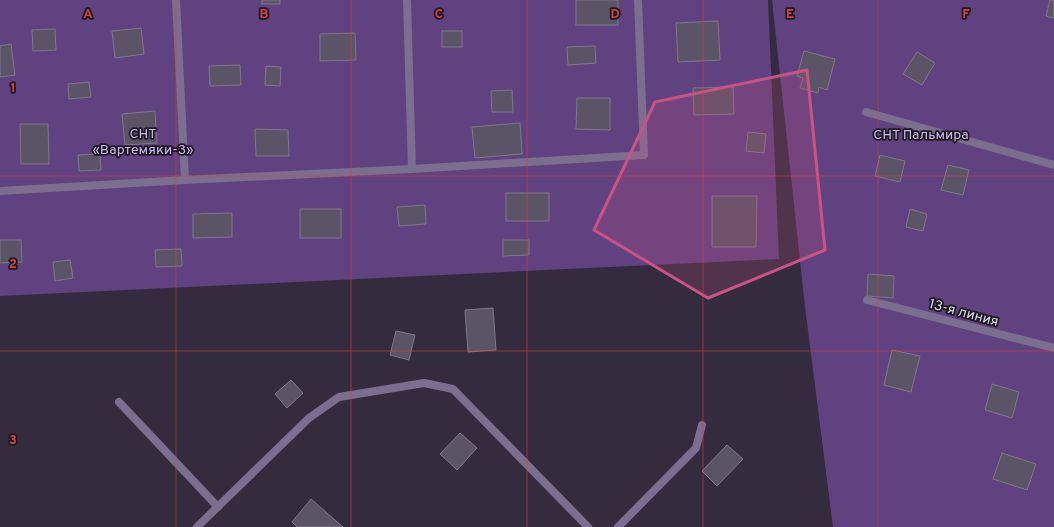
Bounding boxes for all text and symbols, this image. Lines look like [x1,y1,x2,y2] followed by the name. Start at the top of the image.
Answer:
[83,7,93,23] text: A
[260,7,269,23] text: B
[435,7,443,23] text: C
[610,7,620,23] text: D
[786,7,794,23] text: E
[962,7,970,23] text: F
[10,81,16,97] text: 1
[93,126,193,159] park label: СНТ «Вартемяки-3»
[873,127,969,144] park label: СНТ Пальмира
[9,257,17,273] text: 2
[927,296,1000,331] street label: 13-я линия
[9,433,17,449] text: 3

